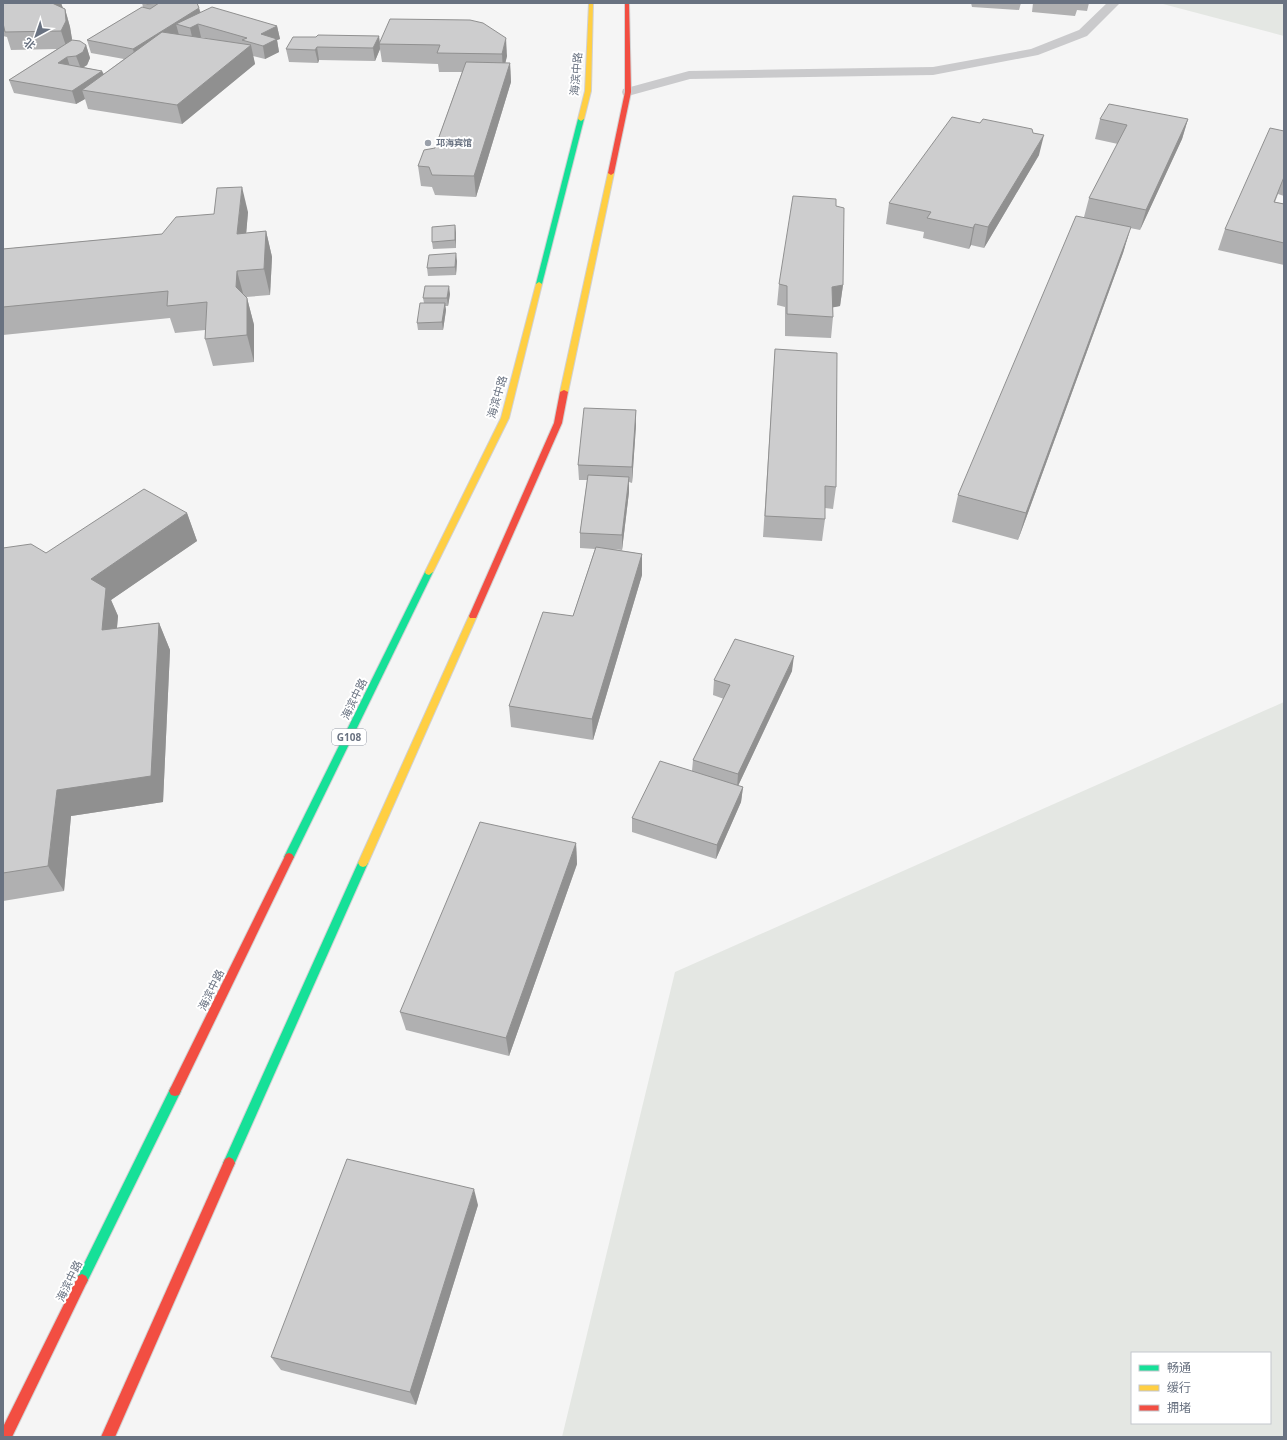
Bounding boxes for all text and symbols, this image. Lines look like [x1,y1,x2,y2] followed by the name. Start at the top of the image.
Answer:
[16,16,56,56] north arrow
[20,35,38,53] text: 北
[566,51,585,97] street label: 海滨中路
[436,136,472,149] place label: 邛海宾馆
[423,138,433,148] marker: 邛海宾馆
[483,374,510,420] street label: 海滨中路
[337,676,370,722] street label: 海滨中路
[332,729,366,745] road number: G108
[194,967,227,1013] street label: 海滨中路
[52,1258,85,1304] street label: 海滨中路
[1131,1352,1271,1424] legend
[1167,1359,1191,1376] text: 畅通
[1167,1379,1191,1396] text: 缓行
[1167,1399,1191,1416] text: 拥堵

